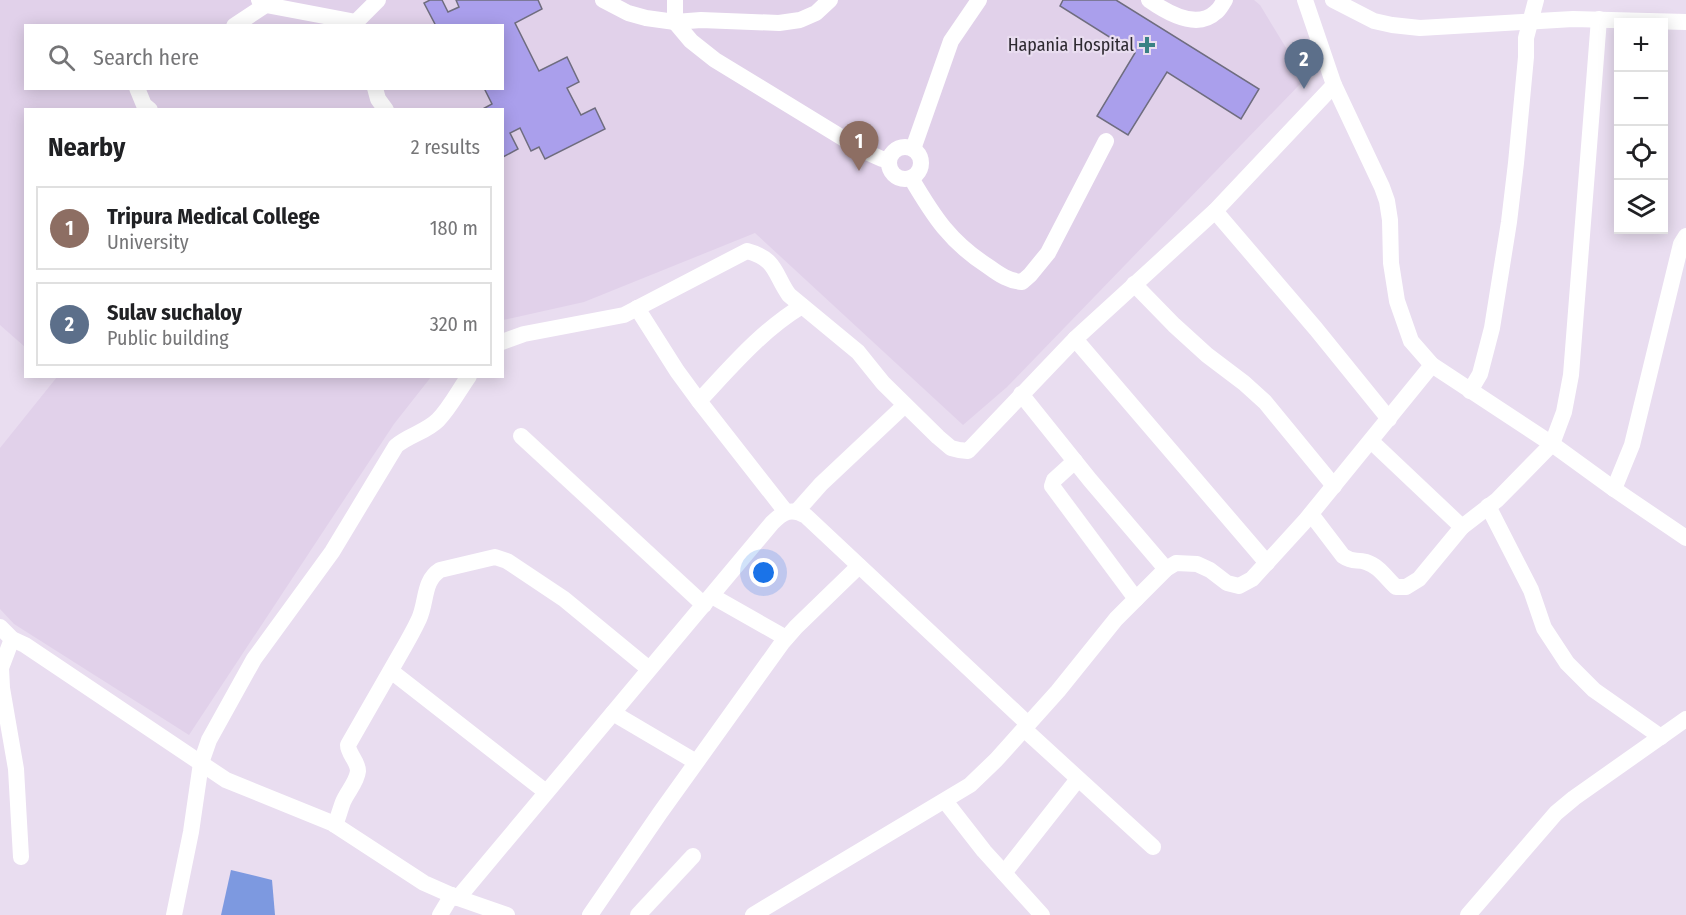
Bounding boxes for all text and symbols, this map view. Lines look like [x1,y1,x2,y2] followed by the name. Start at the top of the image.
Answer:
[1614,18,1668,234] map controls
[1614,18,1668,72] button: +
[24,24,504,90] search box
[1008,34,1134,56] place label: Hapania Hospital
[1138,36,1156,54] marker: Hapania Hospital
[1284,40,1324,89] pin: 2
[45,41,78,74] icon: search
[93,44,199,71] text: Search here
[1614,72,1668,126] button: −
[840,122,878,171] pin: 1
[1614,126,1668,180] button: locate
[48,132,125,163] text: Nearby
[411,135,480,159] text: 2 results
[1614,180,1668,234] button: layers
[107,203,320,230] text: Tripura Medical College
[65,216,74,240] text: 1
[430,216,478,240] text: 180 m
[107,230,189,254] text: University
[107,299,242,326] text: Sulav suchaloy
[65,312,74,336] text: 2
[430,312,478,336] text: 320 m
[107,326,229,350] text: Public building
[749,558,778,587] your location

